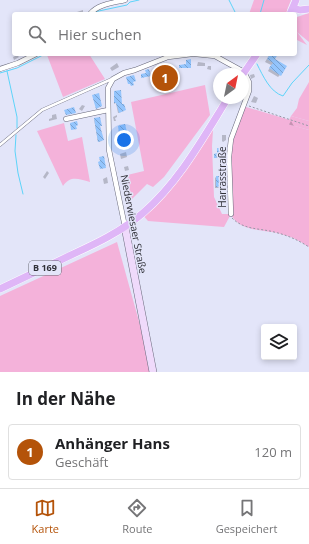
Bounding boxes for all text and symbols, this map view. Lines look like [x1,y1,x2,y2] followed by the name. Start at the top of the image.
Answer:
[12,12,297,56] search box
[26,23,48,45] icon: search
[58,24,142,44] text: Hier suchen
[152,63,178,93] pin: 1
[213,68,249,104] north arrow
[114,130,134,150] your location
[215,146,229,208] street label: Harrasstraße
[118,173,151,275] street label: Niederwiesaer Straße
[29,261,61,275] road number: B 169
[261,324,297,360] map controls
[261,324,297,360] button: layers
[16,387,115,410] text: In der Nähe
[55,433,170,453] text: Anhänger Hans
[26,443,34,461] text: 1
[254,443,292,461] text: 120 m
[55,453,108,471] text: Geschäft
[32,497,59,536] tab: Karte
[122,497,152,536] tab: Route
[216,497,277,536] tab: Gespeichert

